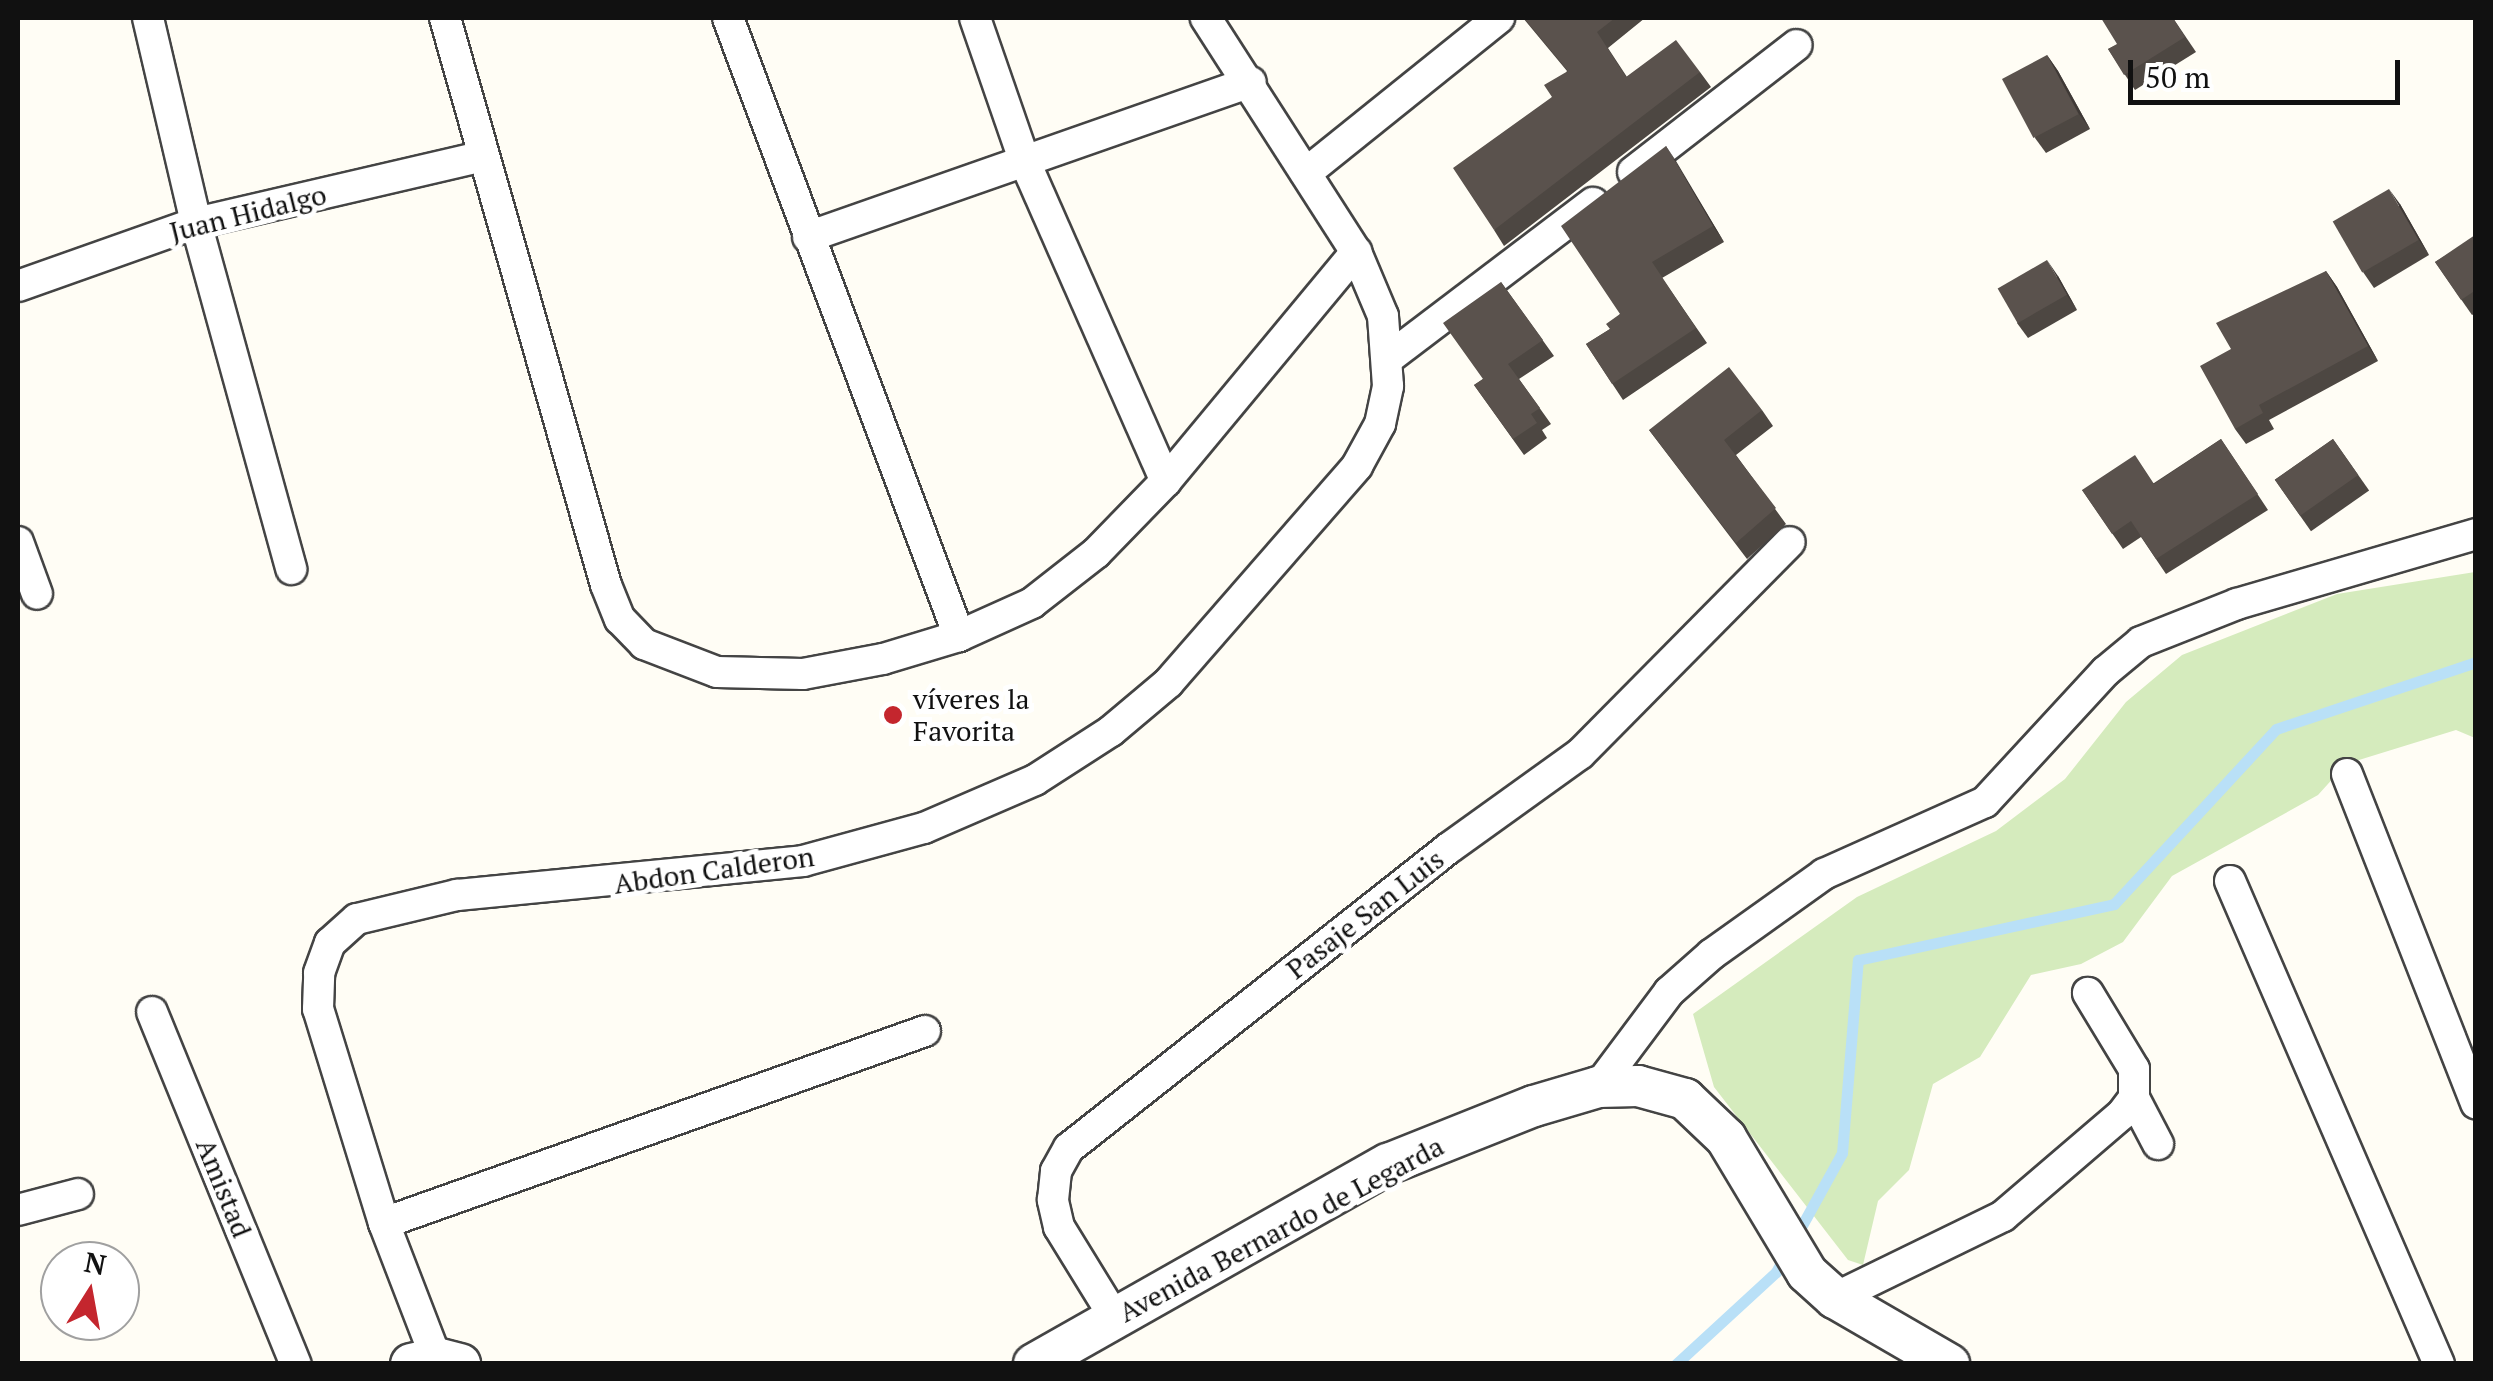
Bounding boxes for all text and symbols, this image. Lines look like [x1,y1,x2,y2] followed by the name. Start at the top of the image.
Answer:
[2133,40,2406,102] scale bar
[2145,57,2210,97] text: 50 m
[166,177,330,249] street label: Juan Hidalgo
[913,682,1030,748] place label: víveres la Favorita
[882,704,904,726] marker: víveres la Favorita
[612,839,816,901] street label: Abdon Calderon
[1280,842,1450,986] street label: Pasaje San Luis
[1113,1129,1449,1329] street label: Avenida Bernardo de Legarda
[189,1134,259,1242] street label: Amistad
[40,1241,140,1341] north arrow
[81,1243,109,1283] text: N

